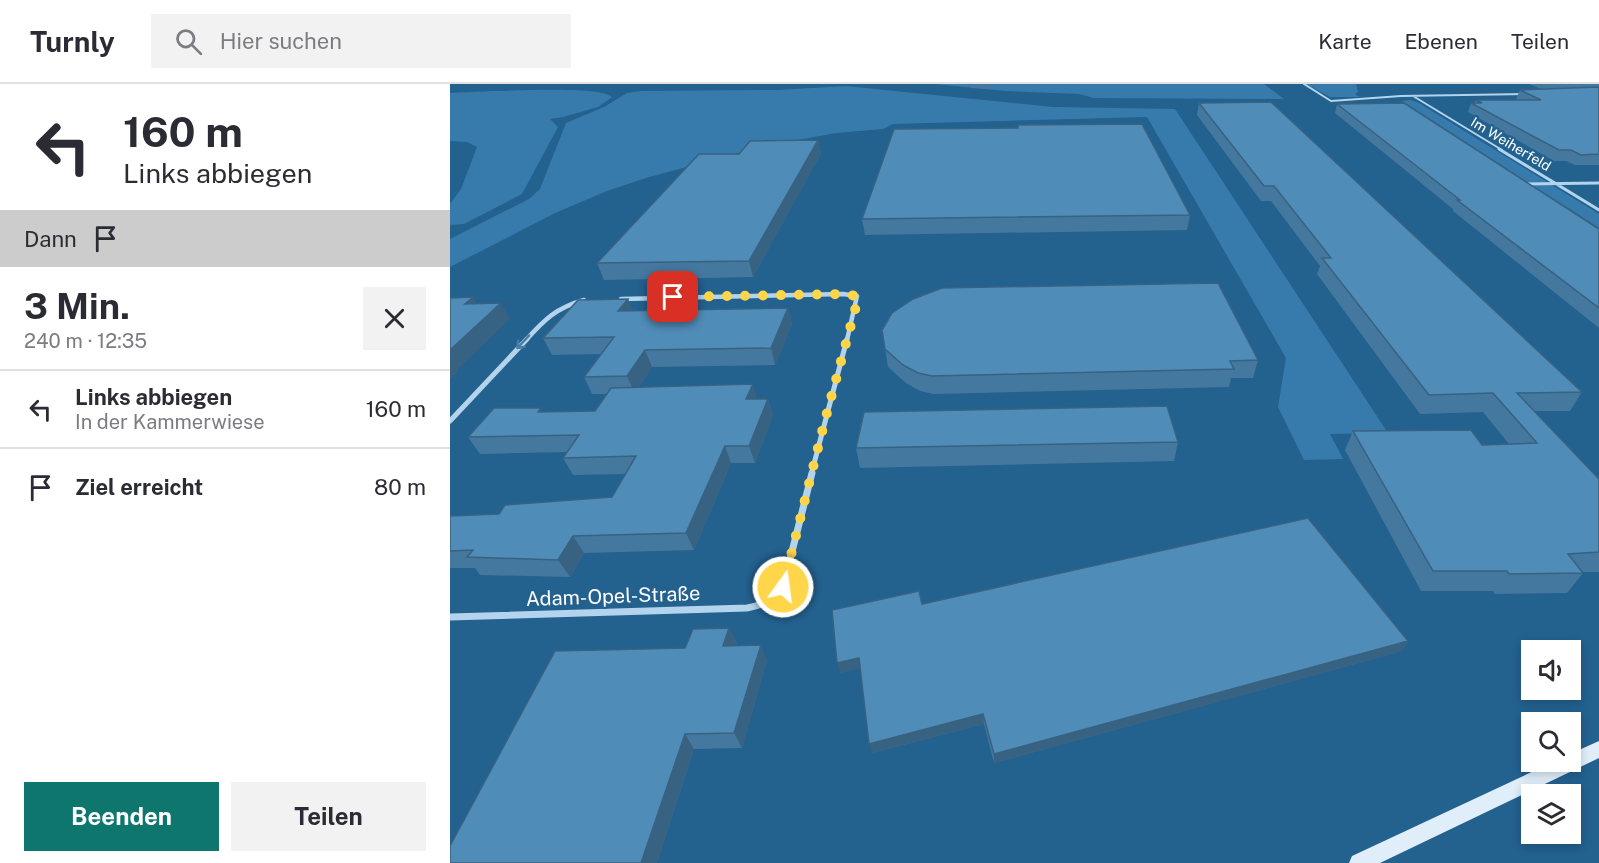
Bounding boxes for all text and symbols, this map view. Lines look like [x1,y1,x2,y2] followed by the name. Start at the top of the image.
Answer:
[151,14,571,68] search box
[30,25,115,58] text: Turnly
[172,25,205,58] icon: search
[220,28,342,54] text: Hier suchen
[1318,29,1372,54] text: Karte
[1405,29,1478,54] text: Ebenen
[1511,29,1569,54] text: Teilen
[123,107,243,156] text: 160 m
[24,108,102,186] icon: left
[1468,114,1554,174] street label: Im Weiherfeld
[123,157,312,189] text: Links abbiegen
[89,222,122,255] icon: arrive
[24,226,77,252] text: Dann
[647,271,698,322] pin
[656,280,689,313] icon: arrive
[24,285,130,327] text: 3 Min.
[363,287,426,350] button: close
[24,329,147,353] text: 240 m · 12:35
[516,335,530,350] one-way arrow
[75,384,232,410] text: Links abbiegen
[24,393,57,426] icon: left
[366,396,426,422] text: 160 m
[75,410,265,434] text: In der Kammerwiese
[24,471,57,504] icon: arrive
[75,474,203,500] text: Ziel erreicht
[374,474,426,500] text: 80 m
[751,555,815,619] position arrow
[525,581,701,611] street label: Adam-Opel-Straße
[1521,640,1581,844] map controls
[1521,640,1581,700] button: sound
[1521,712,1581,772] button: search
[24,782,219,851] button: Beenden
[231,782,426,851] button: Teilen
[1521,784,1581,844] button: layers

